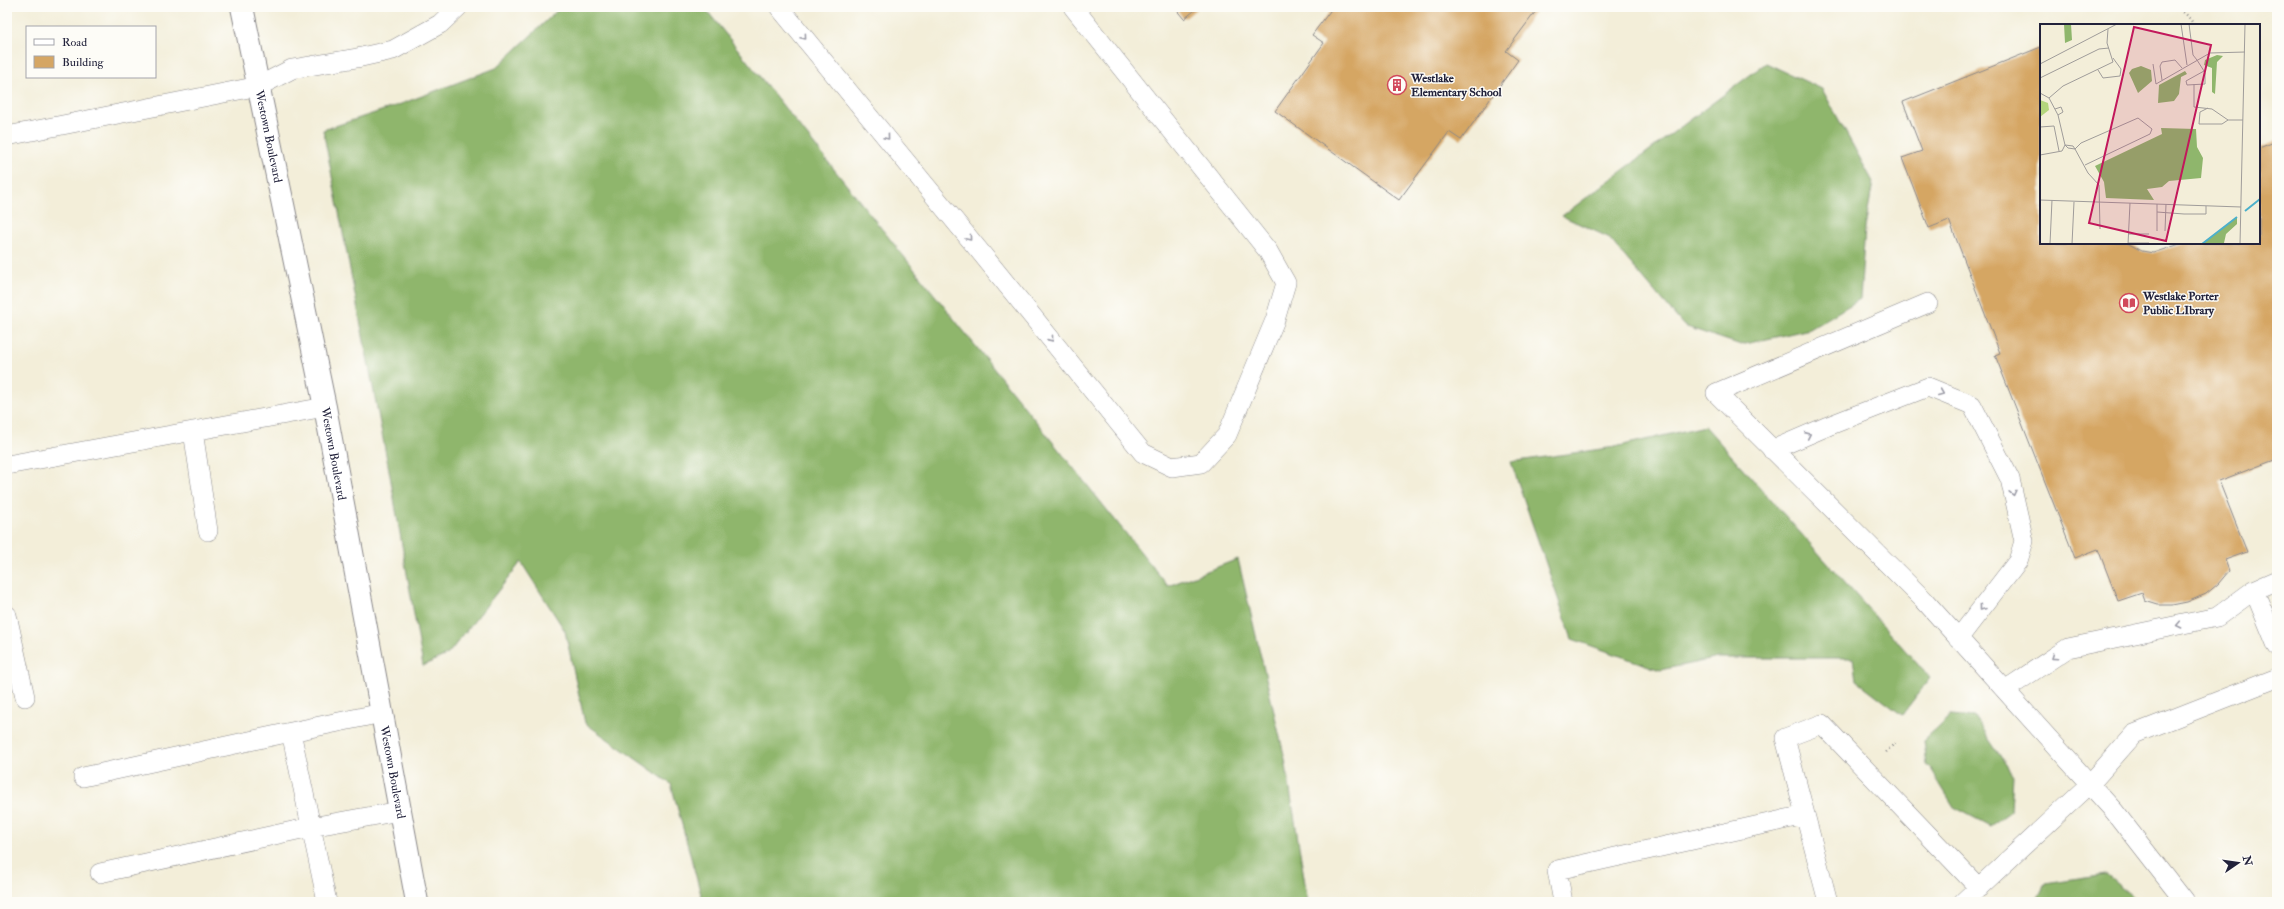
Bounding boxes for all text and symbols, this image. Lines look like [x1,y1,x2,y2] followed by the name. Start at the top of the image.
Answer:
[2040,24,2260,244] inset map
[26,26,156,78] legend
[799,32,806,40] one-way arrow
[62,35,87,50] text: Road
[62,55,105,70] text: Building
[1410,71,1502,100] place label: Westlake Elementary School
[1386,74,1408,96] building icon: Westlake Elementary School
[252,88,286,184] street label: Westown Boulevard
[882,133,889,140] one-way arrow
[965,233,972,240] one-way arrow
[2142,289,2219,318] place label: Westlake Porter Public LIbrary
[2118,292,2140,314] library icon: Westlake Porter Public LIbrary
[1046,334,1053,341] one-way arrow
[1938,388,1945,396] one-way arrow
[318,405,350,502] street label: Westown Boulevard
[1803,432,1811,440] one-way arrow
[2009,489,2017,496] one-way arrow
[1980,604,1987,611] one-way arrow
[2176,621,2182,629] one-way arrow
[2051,652,2058,660] one-way arrow
[377,724,409,820] street label: Westown Boulevard
[2218,843,2258,883] north arrow
[2240,854,2255,868] text: N

